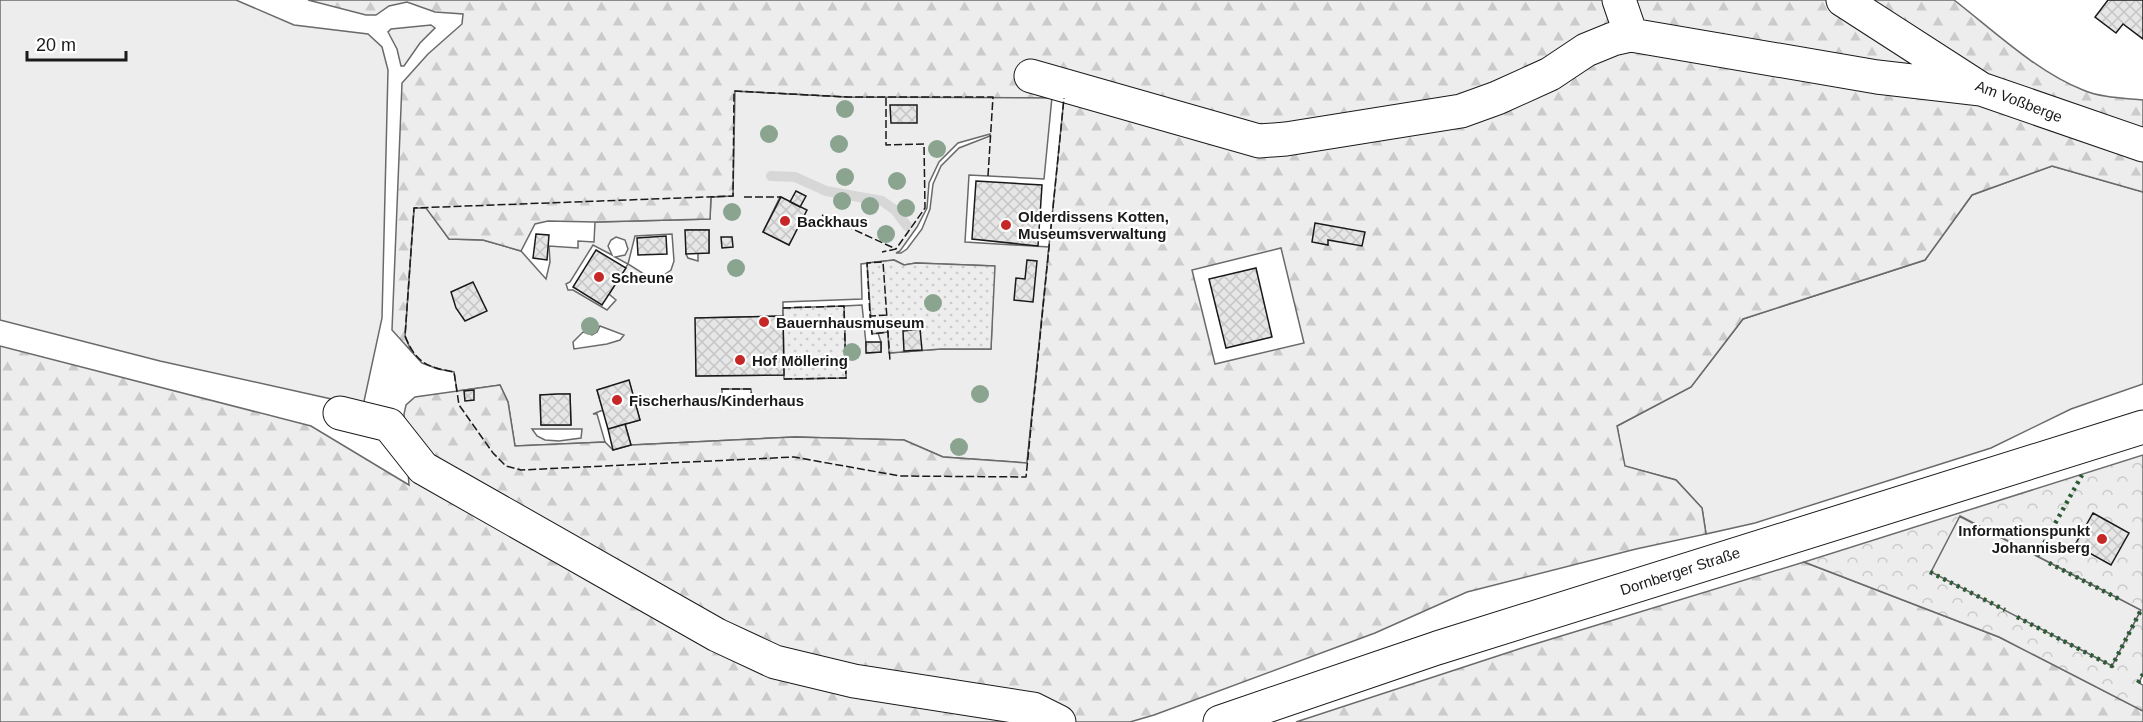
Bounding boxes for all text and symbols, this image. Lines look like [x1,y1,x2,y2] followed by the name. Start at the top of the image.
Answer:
[27,24,126,62] scale bar
[36,35,76,55] text: 20 m
[1973,77,2065,125] street label: Am Voßberge
[1018,208,1169,242] place label: Olderdissens Kotten, Museumsverwaltung
[797,213,868,230] place label: Backhaus
[778,214,792,228] marker: Backhaus
[999,218,1013,232] marker: Olderdissens Kotten, Museumsverwaltung
[611,269,674,286] place label: Scheune
[592,270,606,284] marker: Scheune
[776,314,924,331] place label: Bauernhausmuseum
[757,315,771,329] marker: Bauernhausmuseum
[752,352,848,369] place label: Hof Möllering
[733,353,747,367] marker: Hof Möllering
[629,392,804,409] place label: Fischerhaus/Kinderhaus
[610,393,624,407] marker: Fischerhaus/Kinderhaus
[1958,522,2090,556] place label: Informationspunkt Johannisberg
[2095,532,2109,546] marker: Informationspunkt Johannisberg
[1618,544,1742,598] street label: Dornberger Straße

